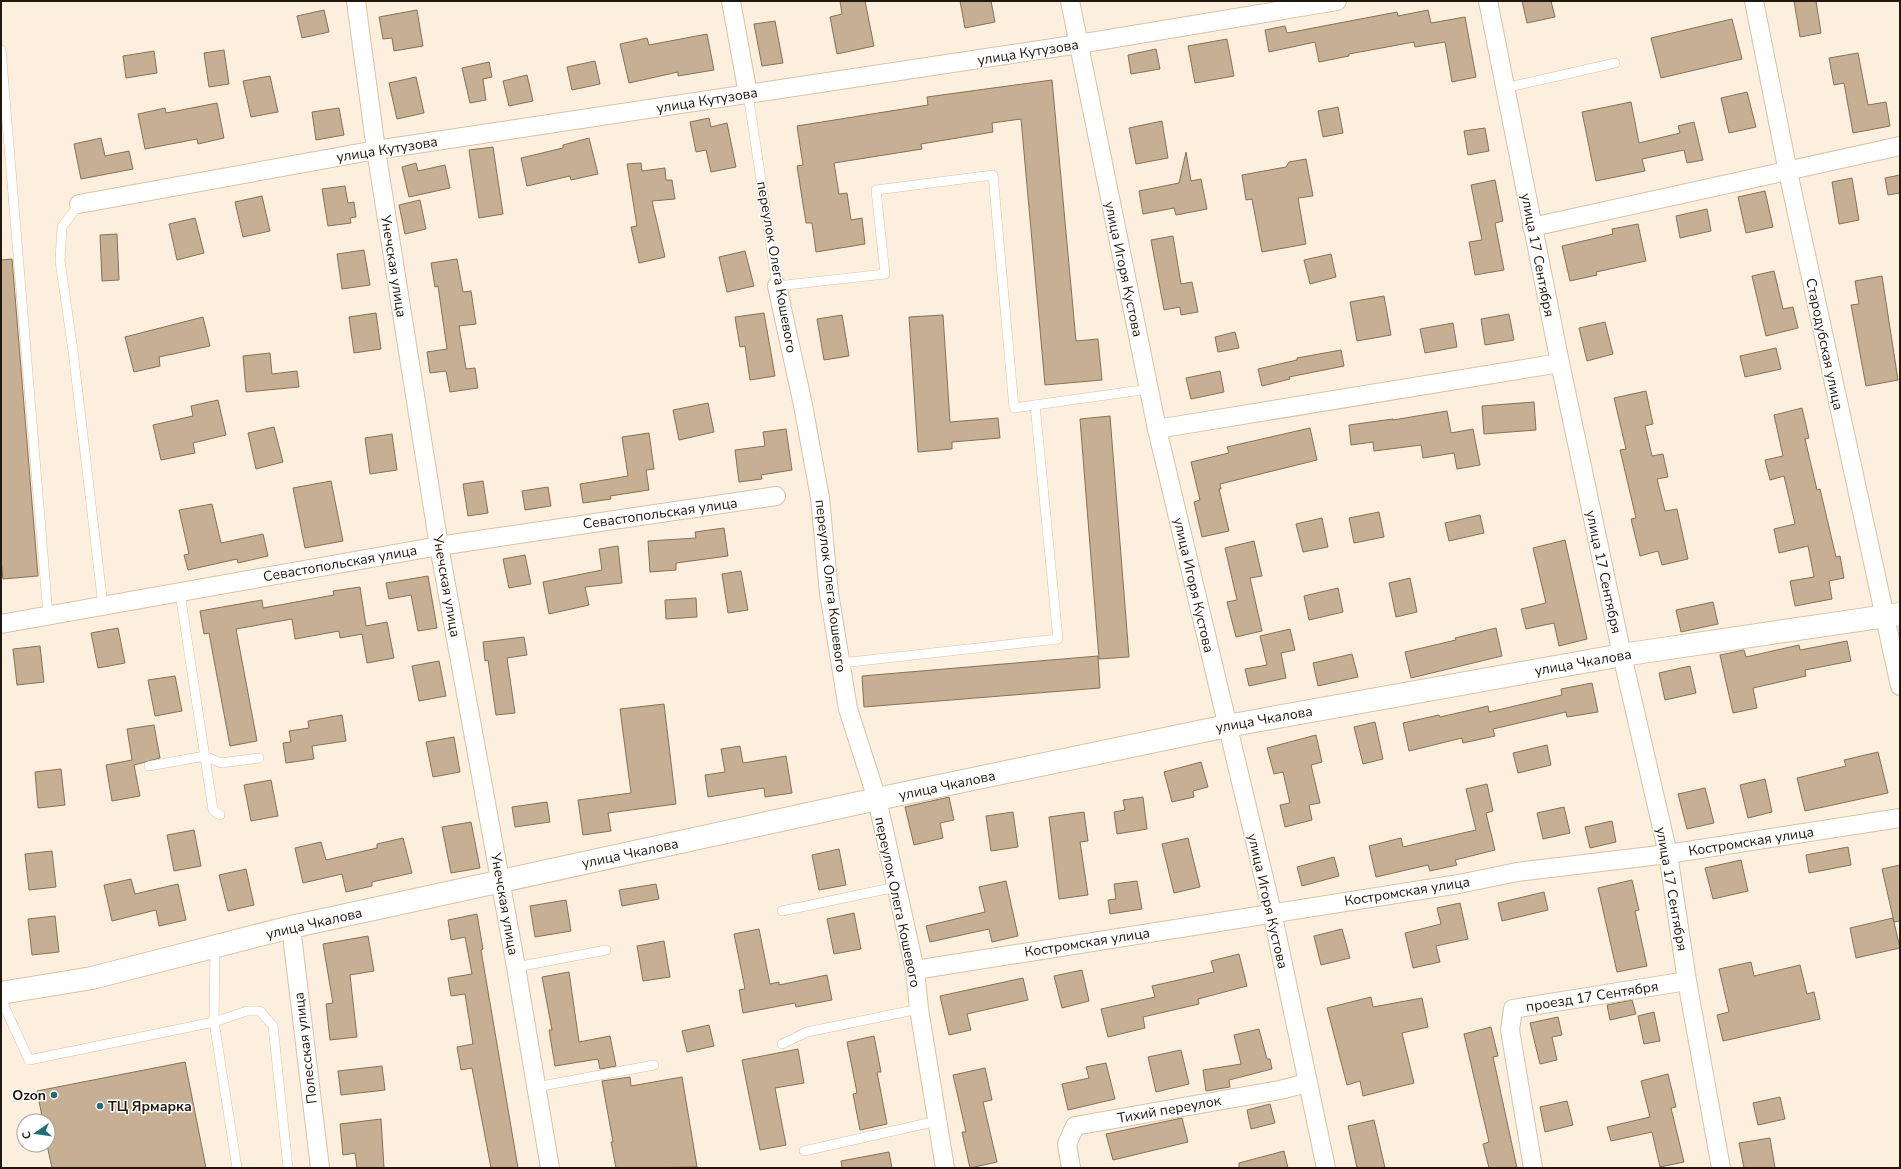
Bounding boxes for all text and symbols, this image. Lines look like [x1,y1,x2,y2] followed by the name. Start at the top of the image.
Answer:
[976,35,1080,70] street label: улица Кутузова
[655,83,759,118] street label: улица Кутузова
[335,132,439,167] street label: улица Кутузова
[752,180,801,355] street label: переулок Олега Кошевого
[1516,192,1559,319] street label: улица 17 Сентября
[1100,199,1147,339] street label: улица Игоря Кустова
[376,212,411,319] street label: Унечская улица
[1801,276,1848,412] street label: Стародубская улица
[581,493,739,534] street label: Севастопольская улица
[810,499,851,674] street label: переулок Олега Кошевого
[1581,509,1626,636] street label: улица 17 Сентября
[1169,516,1218,655] street label: улица Игоря Кустова
[428,532,465,639] street label: Унечская улица
[262,541,419,586] street label: Севастопольская улица
[1533,645,1633,680] street label: улица Чкалова
[1214,702,1314,737] street label: улица Чкалова
[897,766,997,805] street label: улица Чкалова
[870,815,925,989] street label: переулок Олега Кошевого
[1687,822,1815,861] street label: Костромская улица
[1651,826,1692,953] street label: улица 17 Сентября
[1243,832,1292,971] street label: улица Игоря Кустова
[580,834,680,873] street label: улица Чкалова
[486,850,523,957] street label: Унечская улица
[1343,872,1471,911] street label: Костромская улица
[264,903,364,944] street label: улица Чкалова
[1023,923,1151,962] street label: Костромская улица
[1524,977,1660,1016] street label: проезд 17 Сентября
[289,991,322,1105] street label: Полесская улица
[12,1086,46,1105] place label: Ozon
[49,1090,59,1100] marker: Ozon
[1116,1091,1223,1128] street label: Тихий переулок
[108,1097,192,1116] place label: ТЦ Ярмарка
[95,1101,105,1111] marker: ТЦ Ярмарка
[16,1113,56,1153] north arrow
[18,1129,35,1140] text: С

